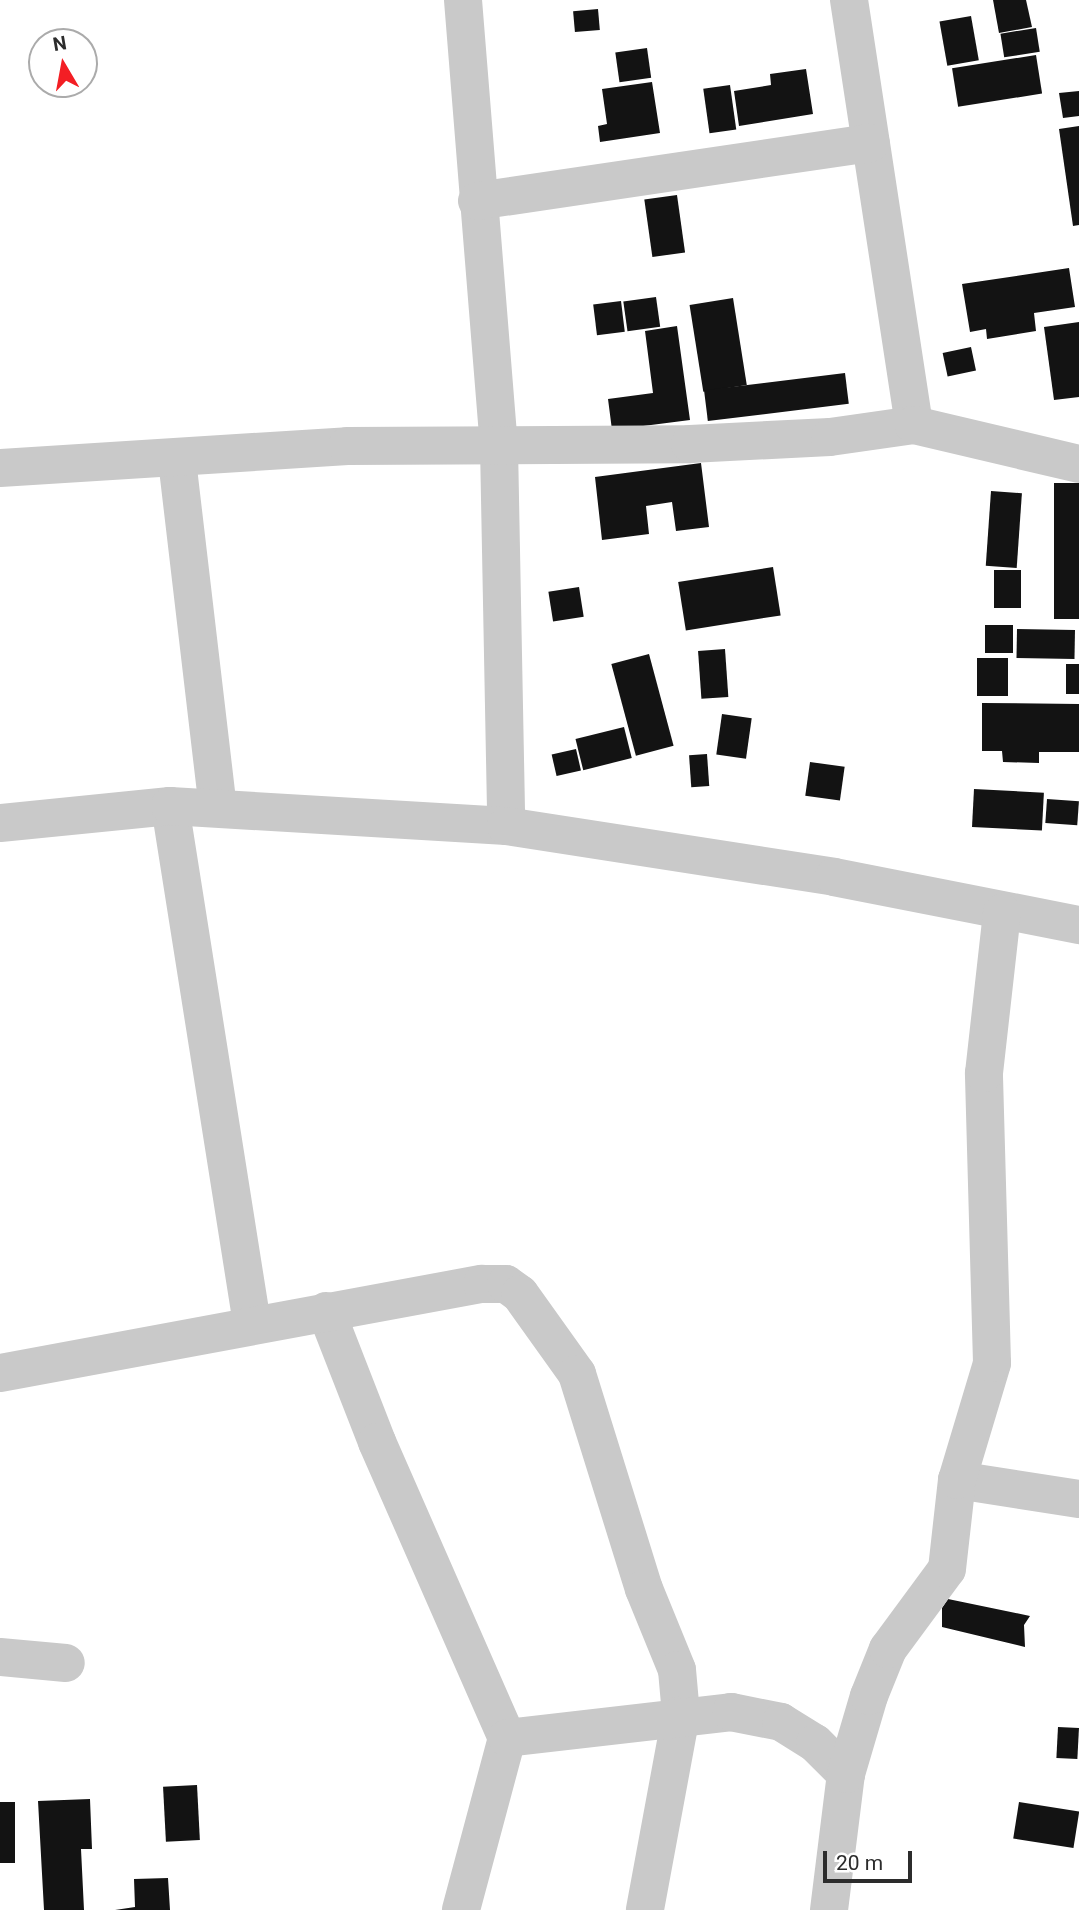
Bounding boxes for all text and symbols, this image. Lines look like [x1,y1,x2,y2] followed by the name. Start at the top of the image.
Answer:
[28,28,98,98] north arrow
[51,31,68,56] text: N
[827,1836,916,1880] scale bar
[836,1851,883,1875] text: 20 m

